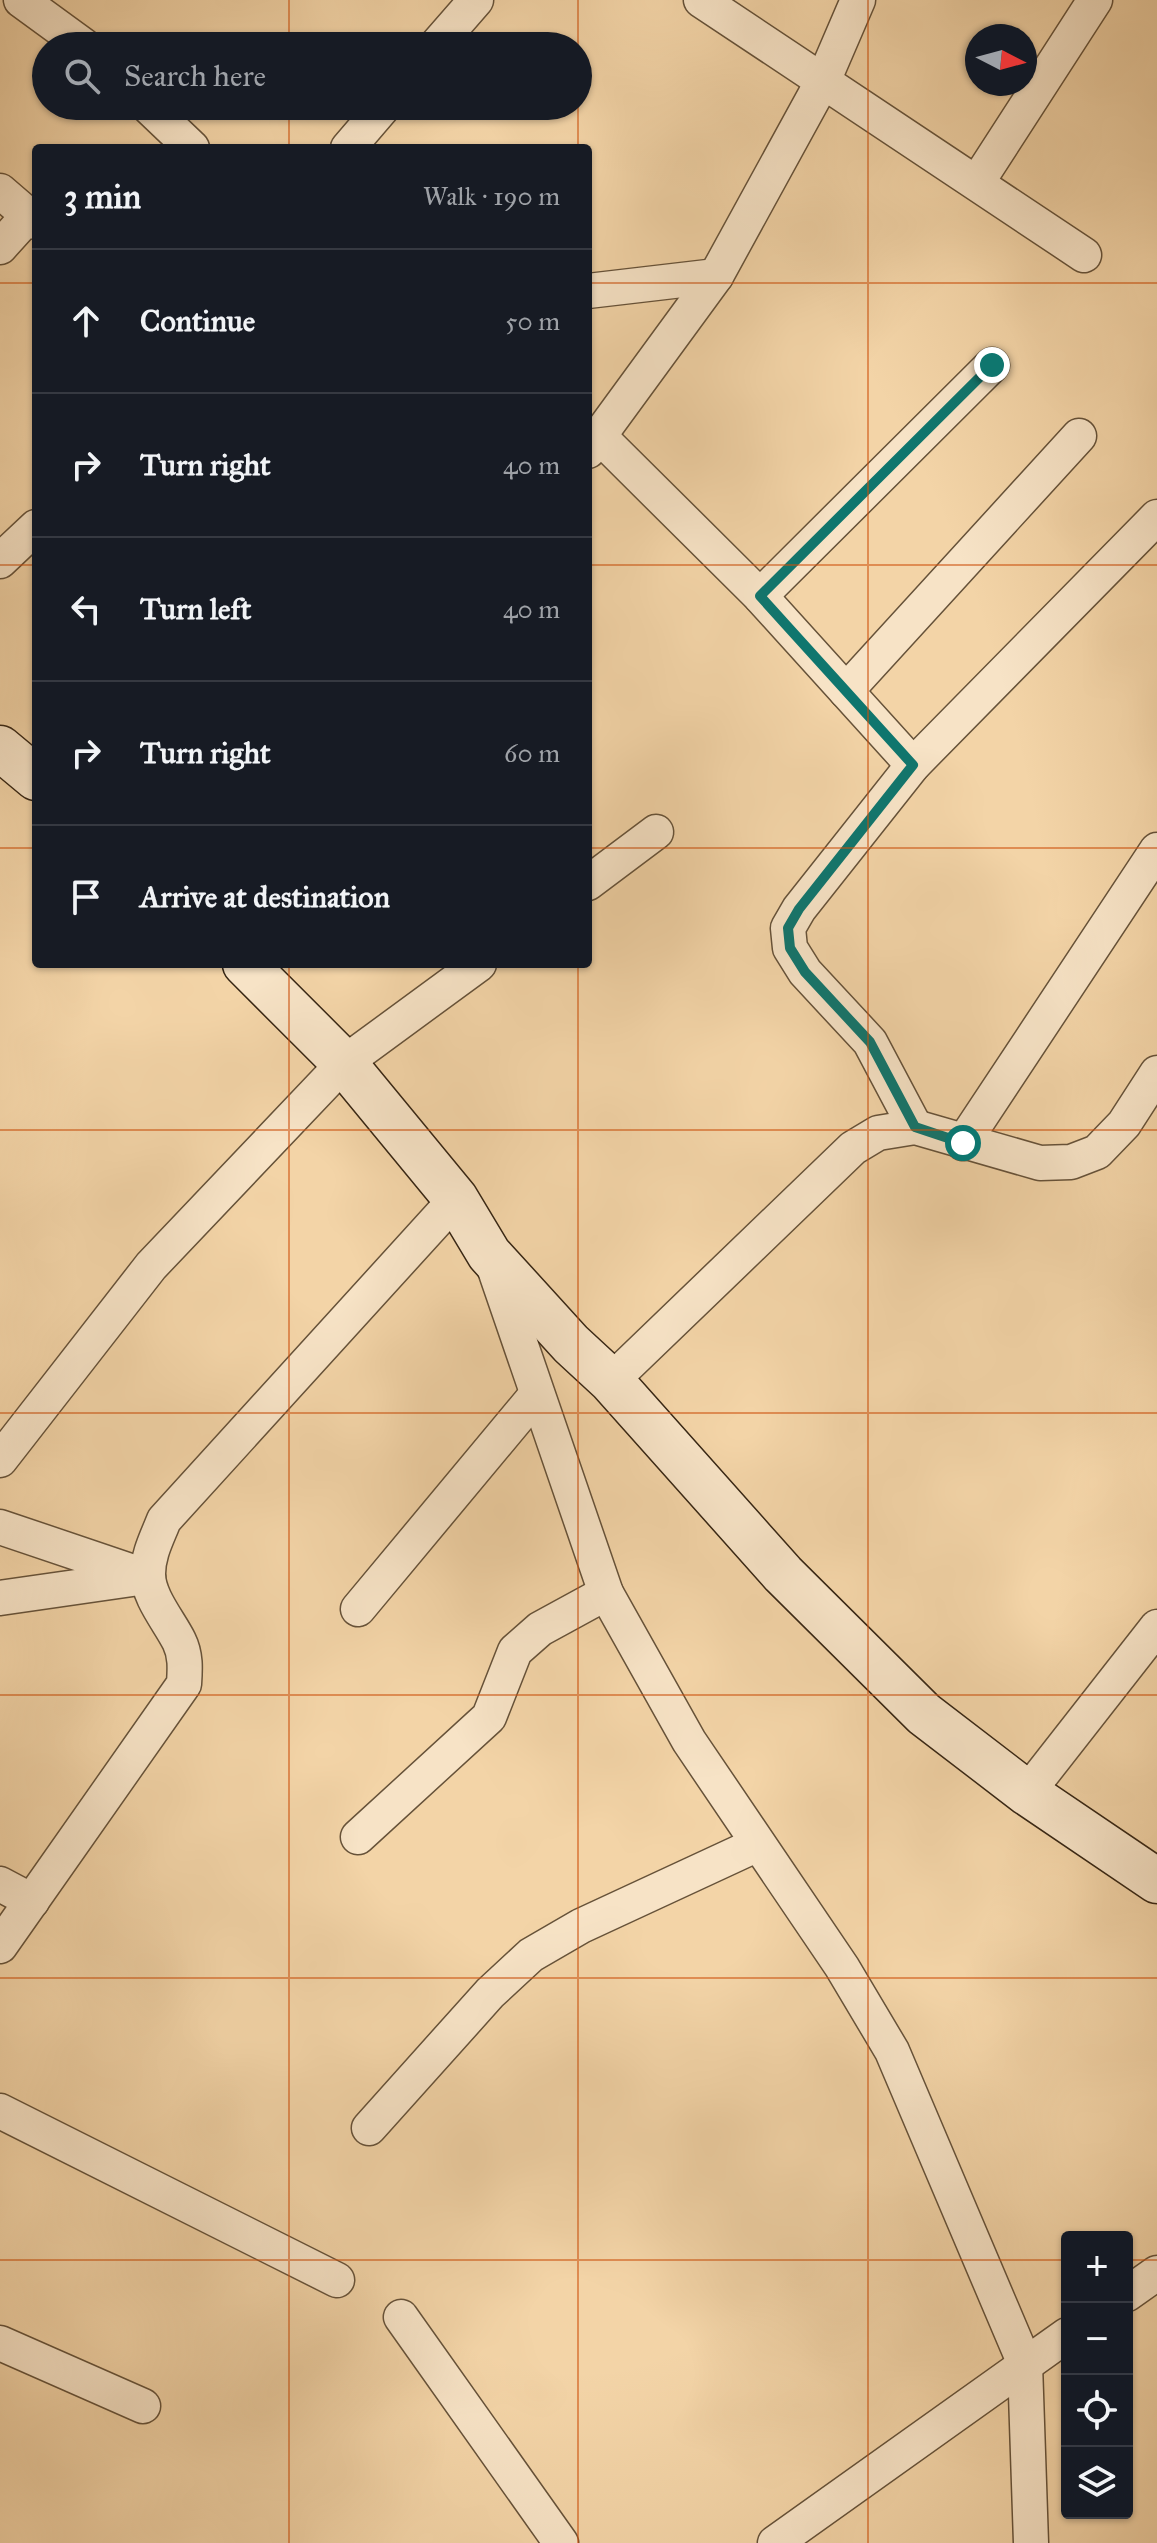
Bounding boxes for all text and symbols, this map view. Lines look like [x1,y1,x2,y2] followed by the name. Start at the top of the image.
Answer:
[965,24,1037,96] north arrow
[32,32,592,120] search box
[60,54,104,98] icon: search
[124,58,266,94] text: Search here
[64,176,141,217] text: 3 min
[423,180,560,212] text: Walk · 190 m
[64,299,108,343] icon: ahead
[140,303,255,339] text: Continue
[505,305,560,337] text: 50 m
[974,347,1010,383] route end
[64,443,108,487] icon: right
[140,447,271,483] text: Turn right
[503,449,560,481] text: 40 m
[64,587,108,631] icon: left
[140,591,251,627] text: Turn left
[503,593,560,625] text: 40 m
[64,731,108,775] icon: right
[140,735,271,771] text: Turn right
[504,737,560,769] text: 60 m
[64,875,108,919] icon: arrive
[140,879,390,915] text: Arrive at destination
[945,1125,981,1161] route start
[1061,2231,1133,2519] map controls
[1061,2231,1133,2303] button: +
[1061,2303,1133,2375] button: −
[1061,2375,1133,2447] button: locate
[1061,2447,1133,2519] button: layers

